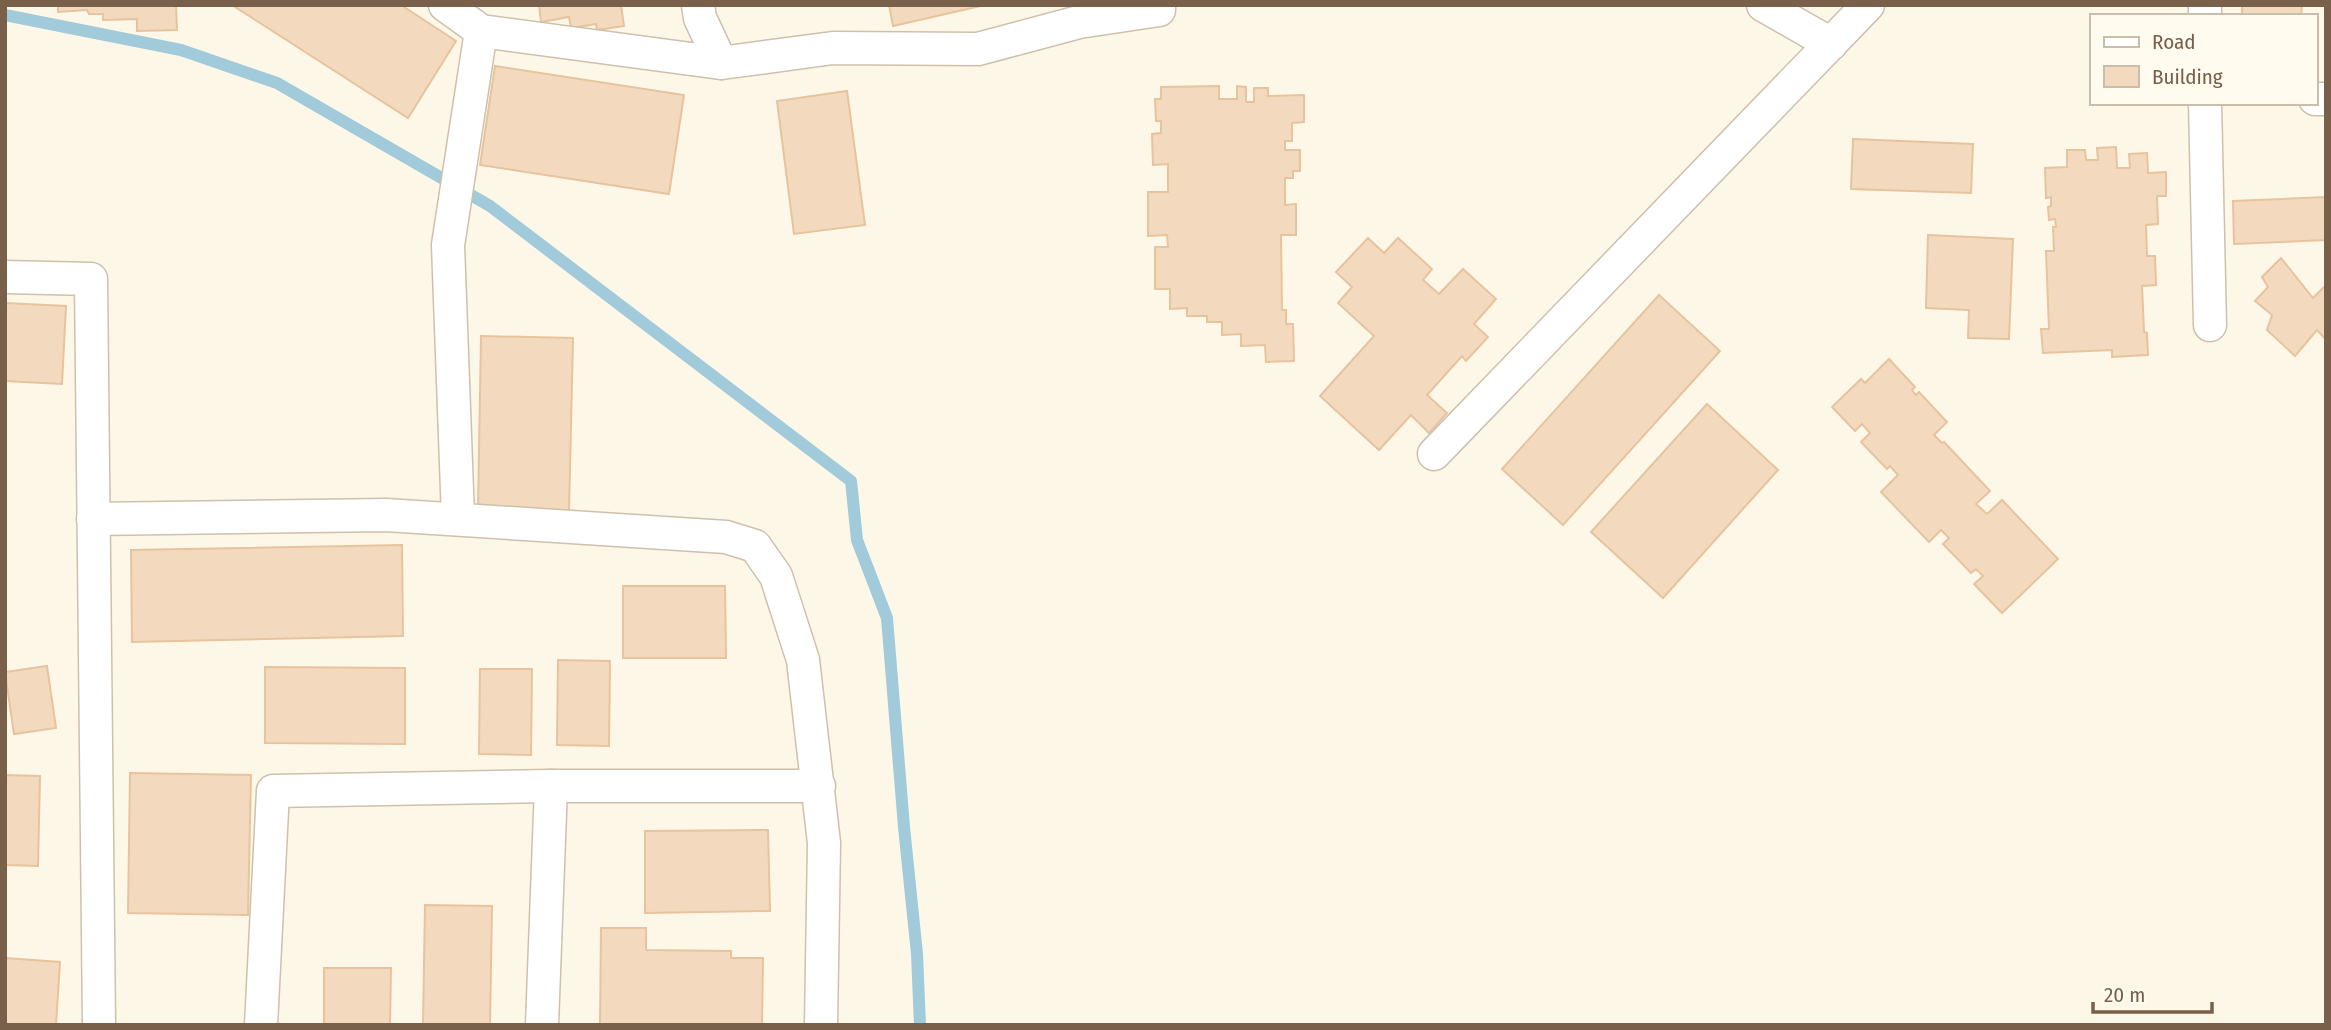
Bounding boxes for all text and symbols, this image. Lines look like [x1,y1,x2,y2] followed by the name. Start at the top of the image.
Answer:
[2090,14,2317,105] legend
[2152,29,2196,55] text: Road
[2152,64,2223,90] text: Building
[2093,970,2212,1014] scale bar
[2104,982,2145,1008] text: 20 m

